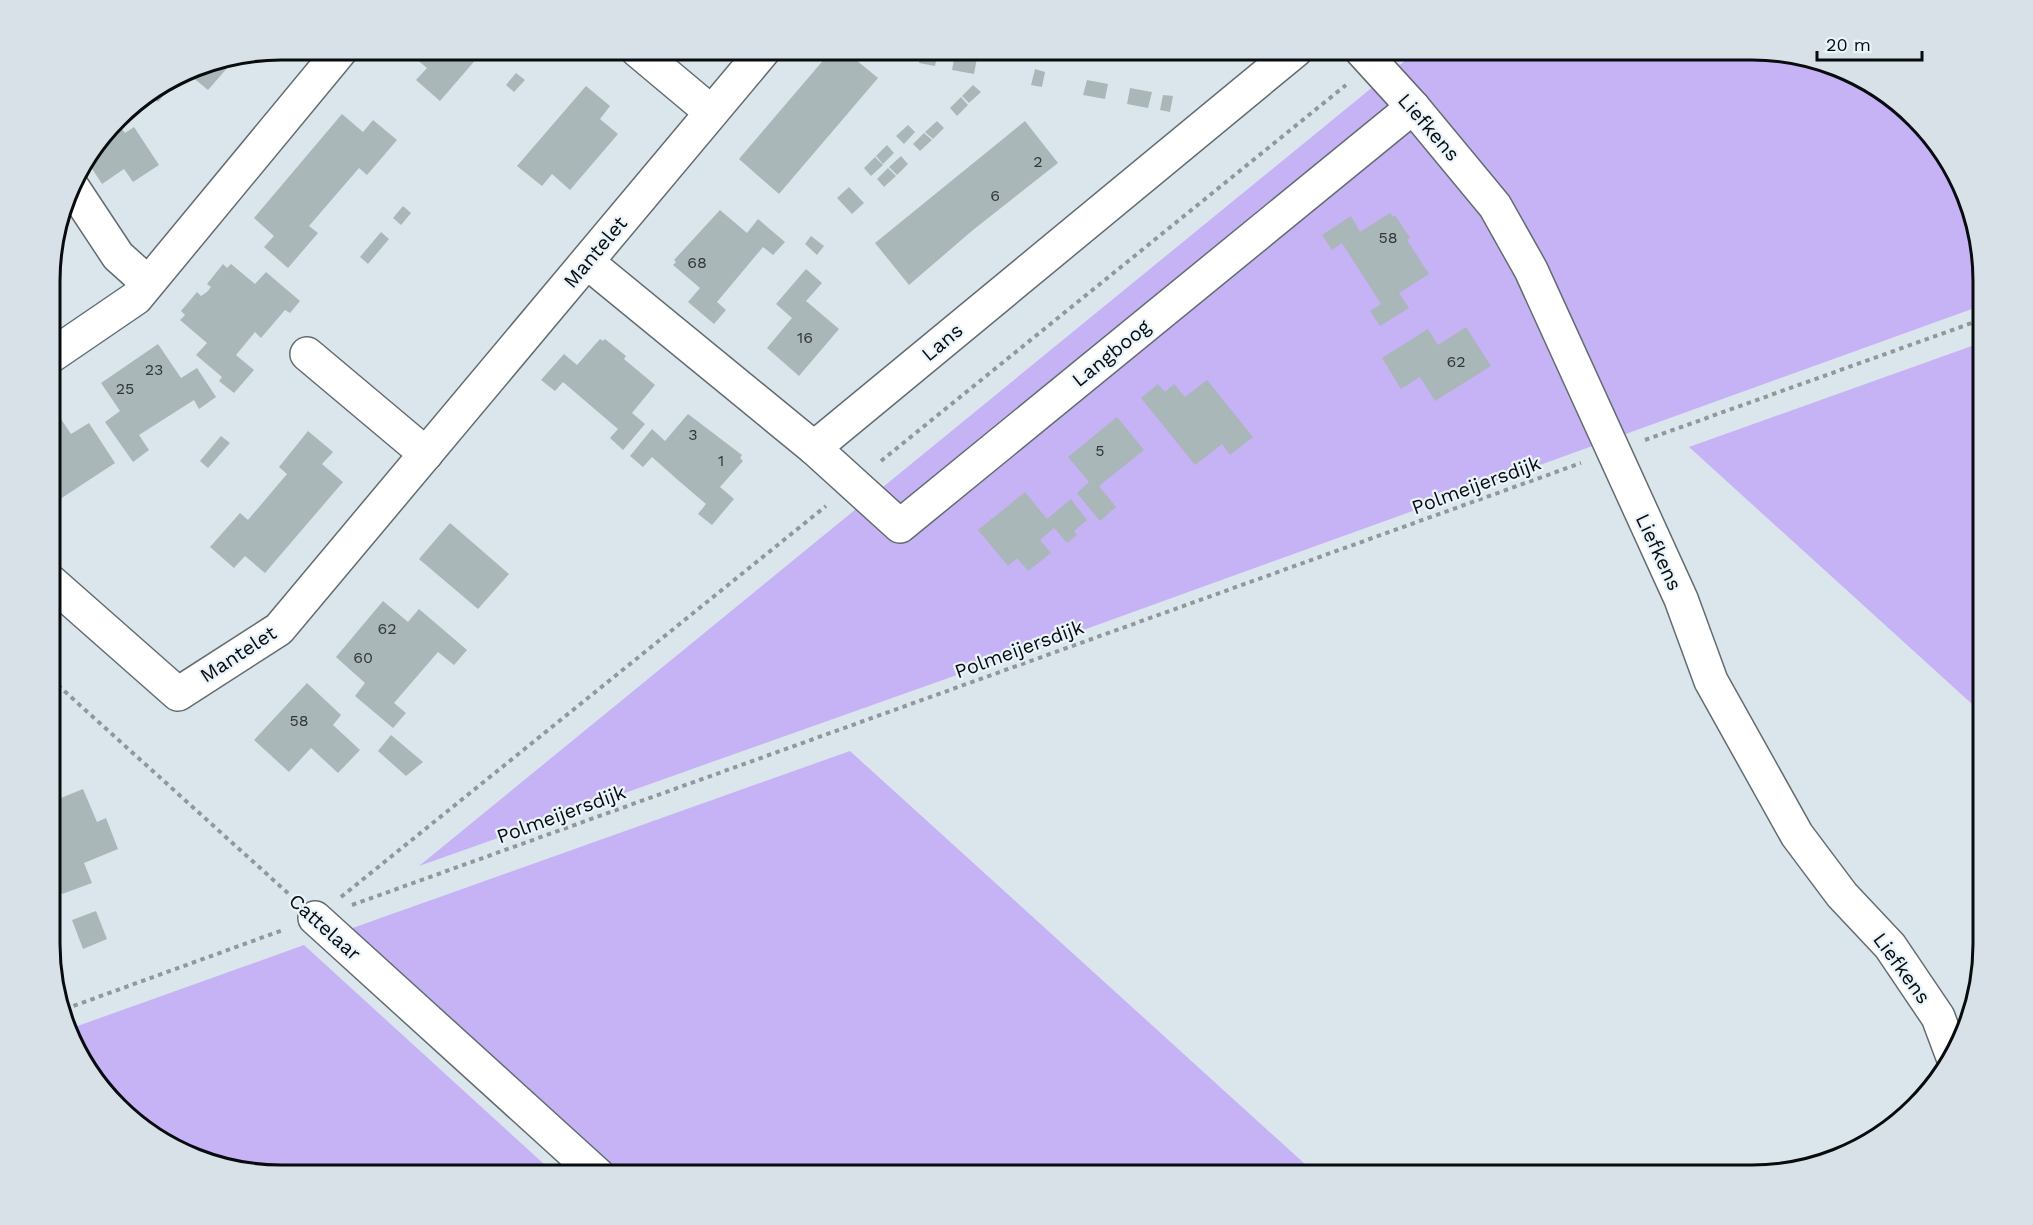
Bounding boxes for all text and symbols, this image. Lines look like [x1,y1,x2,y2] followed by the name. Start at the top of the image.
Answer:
[1817,24,1922,62] scale bar
[1826,34,1871,55] text: 20 m
[1393,88,1465,166] street label: Liefkens
[1033,152,1043,171] house number: 2
[990,186,1000,205] house number: 6
[558,211,632,293] street label: Mantelet
[1378,228,1398,247] house number: 58
[687,253,707,272] house number: 68
[1067,314,1155,392] street label: Langboog
[917,318,967,366] street label: Lans
[797,328,813,347] house number: 16
[1446,352,1466,371] house number: 62
[145,360,163,379] house number: 23
[116,379,134,398] house number: 25
[688,425,698,444] house number: 3
[1095,441,1105,460] house number: 5
[718,451,724,470] house number: 1
[1408,451,1544,519] street label: Polmeijersdijk
[1631,510,1687,594] street label: Liefkens
[951,615,1087,683] street label: Polmeijersdijk
[377,619,397,638] house number: 62
[195,620,281,688] street label: Mantelet
[353,648,373,667] house number: 60
[289,711,309,730] house number: 58
[493,780,629,848] street label: Polmeijersdijk
[284,888,366,966] street label: Cattelaar
[1868,928,1936,1008] street label: Liefkens

